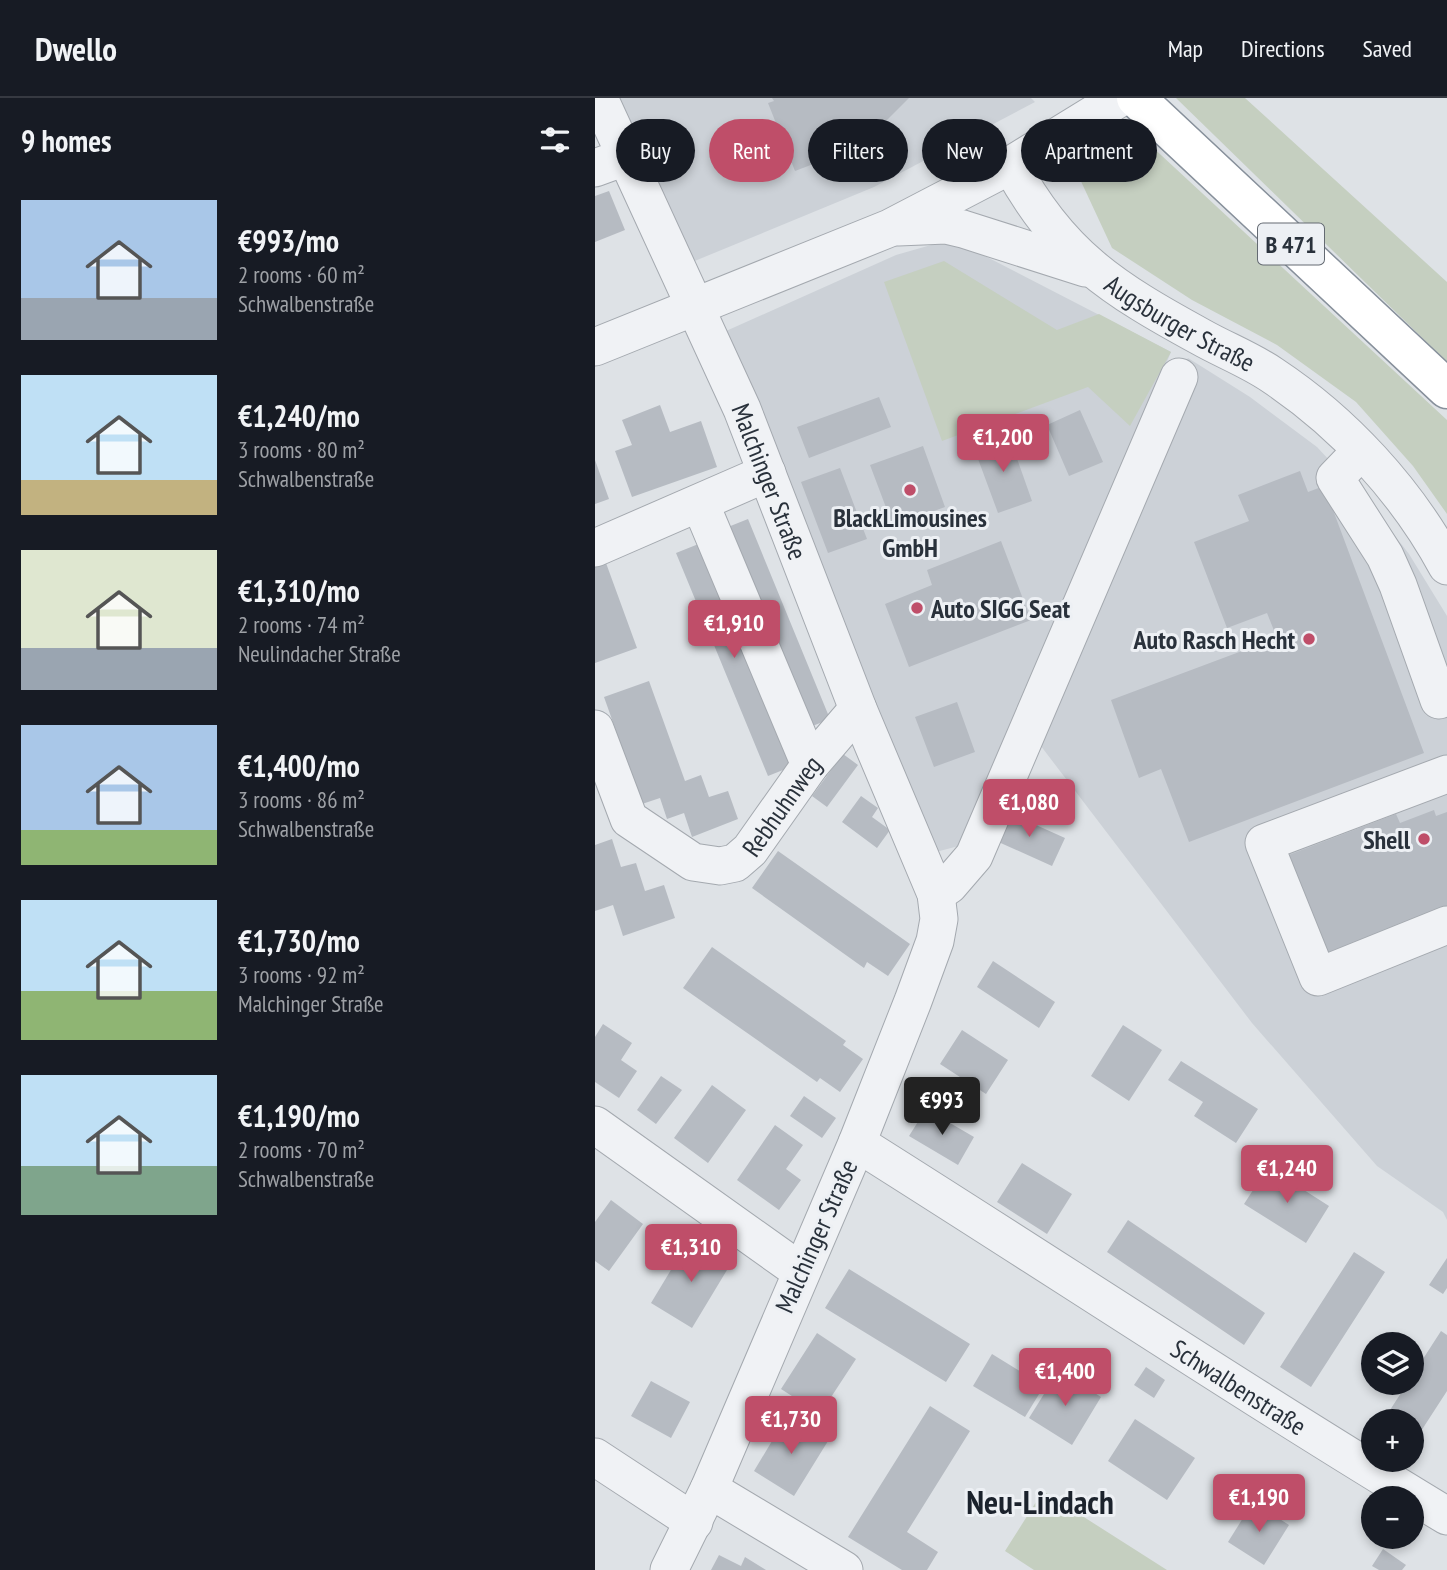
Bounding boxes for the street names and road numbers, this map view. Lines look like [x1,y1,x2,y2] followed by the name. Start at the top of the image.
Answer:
[1258,224,1324,264] road number: B 471
[1099,267,1261,378] street label: Augsburger Straße
[725,399,815,564] street label: Malchinger Straße
[734,748,828,863] street label: Rebhuhnweg
[767,1154,865,1318] street label: Malchinger Straße
[1165,1332,1313,1442] street label: Schwalbenstraße

